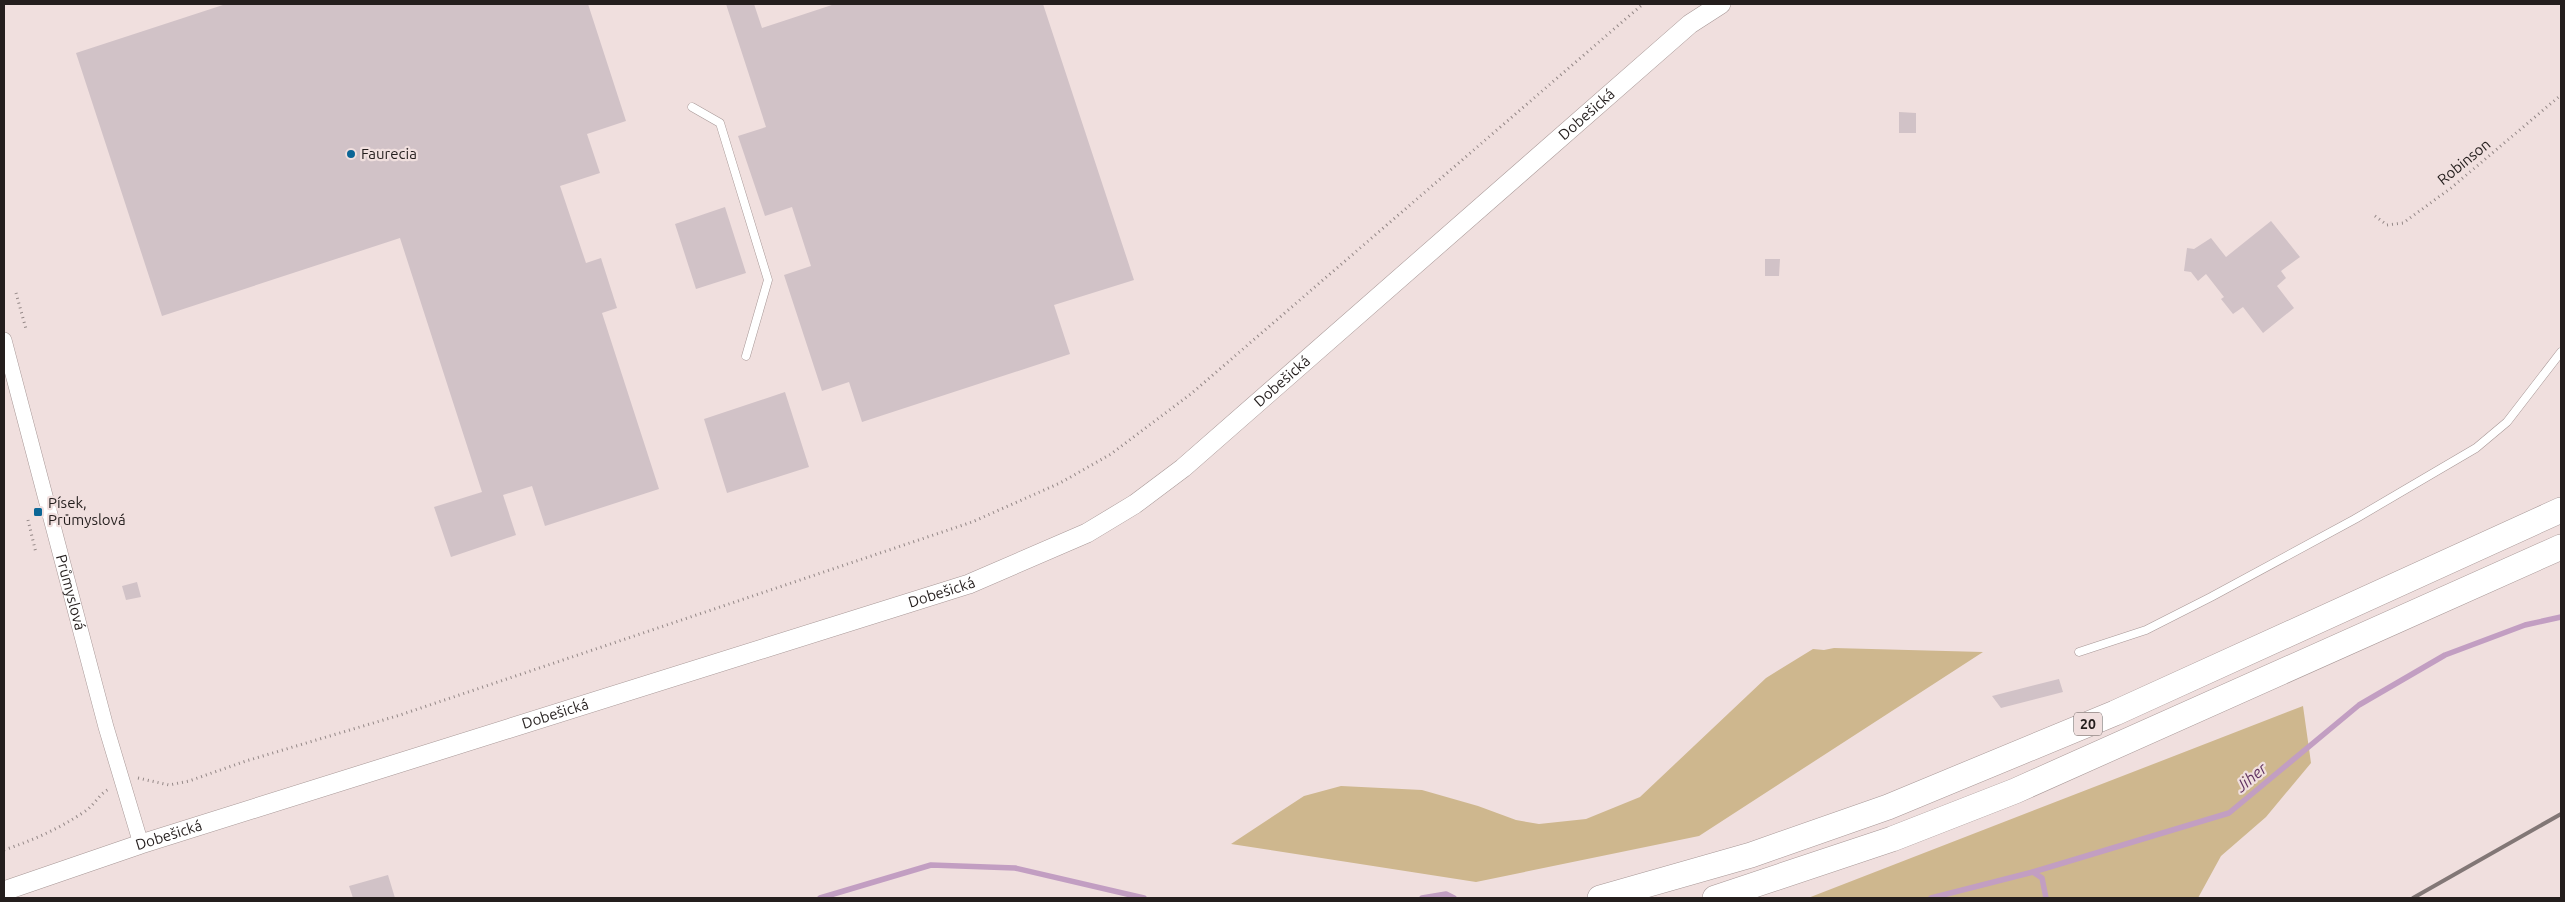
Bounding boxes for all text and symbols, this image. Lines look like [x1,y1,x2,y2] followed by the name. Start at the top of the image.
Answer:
[1555,85,1618,143] street label: Dobešická
[2434,135,2493,188] street label: Robinson
[361,145,417,162] place label: Faurecia
[345,148,357,160] marker: Faurecia
[1250,352,1313,410] street label: Dobešická
[48,494,126,528] place label: Písek, Průmyslová
[32,506,44,518] marker: Písek, Průmyslová
[53,553,89,632] street label: Průmyslová
[906,573,977,611] street label: Dobešická
[520,695,590,732] street label: Dobešická
[2074,712,2102,736] road number: 20
[2231,758,2271,796] water label: Jiher
[133,816,204,853] street label: Dobešická

